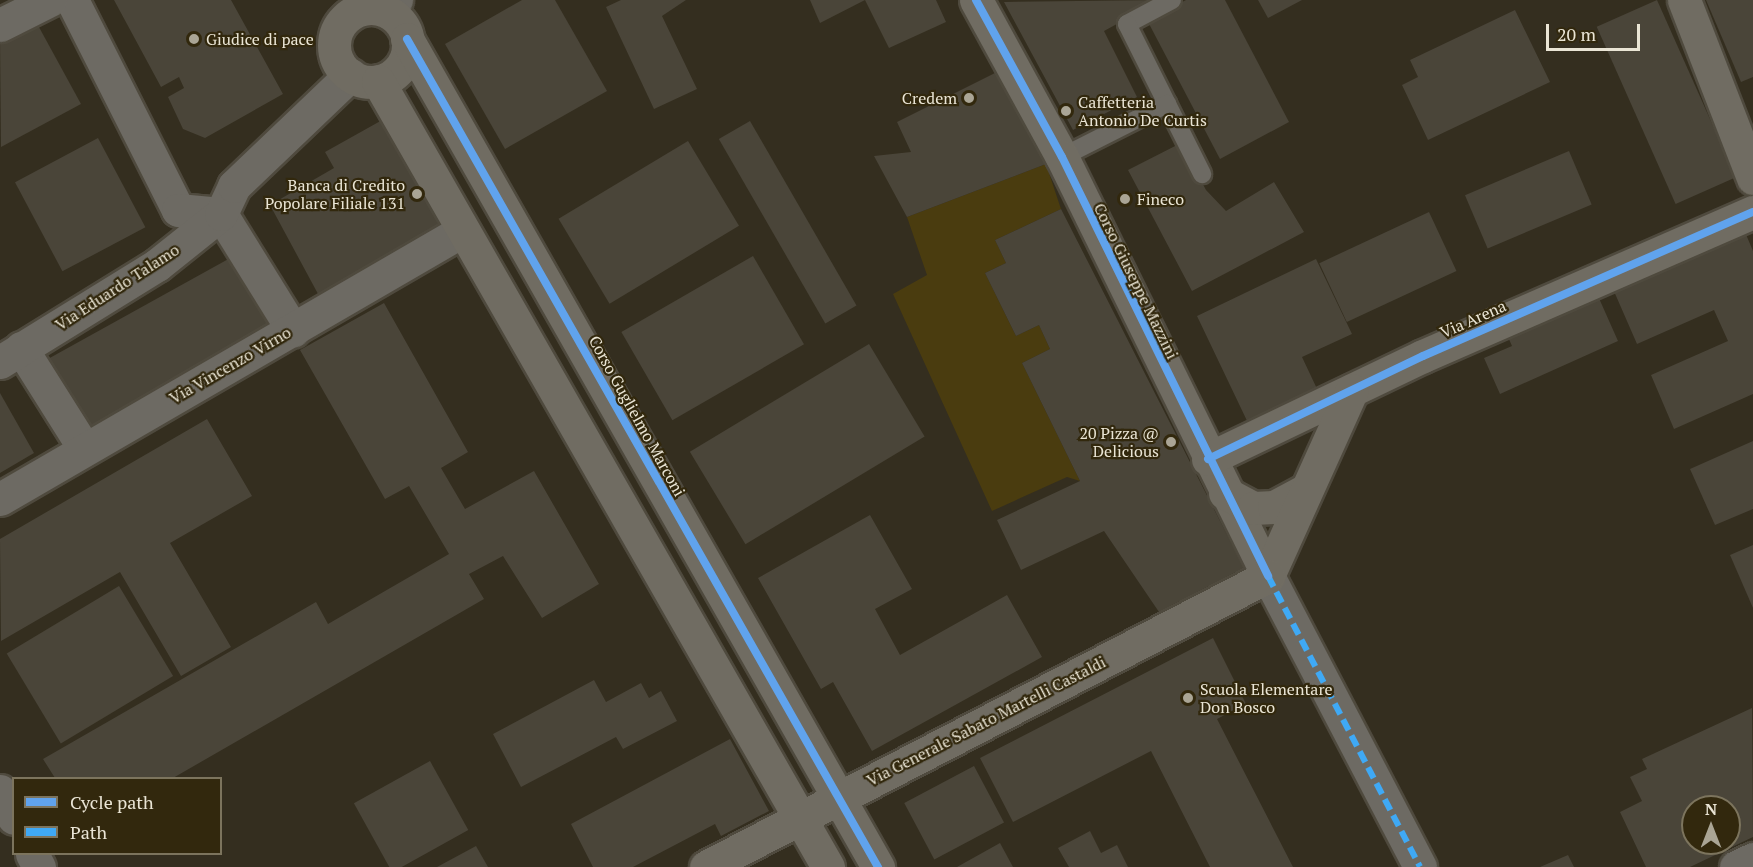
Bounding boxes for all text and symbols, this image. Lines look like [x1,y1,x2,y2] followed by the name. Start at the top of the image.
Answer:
[1549,12,1644,50] scale bar
[1557,22,1596,46] text: 20 m
[206,29,314,49] place label: Giudice di pace
[187,32,201,46] marker: Giudice di pace
[902,88,957,108] place label: Credem
[962,91,976,105] marker: Credem
[1078,92,1207,130] place label: Caffetteria Antonio De Curtis
[1059,104,1073,118] marker: Caffetteria Antonio De Curtis
[265,175,405,213] place label: Banca di Credito Popolare Filiale 131
[410,187,424,201] marker: Banca di Credito Popolare Filiale 131
[1137,189,1184,209] place label: Fineco
[1118,192,1132,206] marker: Fineco
[1090,200,1182,362] street label: Corso Giuseppe Mazzini
[51,240,183,334] street label: Via Eduardo Talamo
[1437,296,1509,342] street label: Via Arena
[165,322,295,408] street label: Via Vincenzo Virno
[585,332,689,500] street label: Corso Guglielmo Marconi
[1079,423,1159,461] place label: 20 Pizza @ Delicious
[1164,435,1178,449] marker: 20 Pizza @ Delicious
[863,652,1109,790] street label: Via Generale Sabato Martelli Castaldi
[1200,679,1333,717] place label: Scuola Elementare Don Bosco
[1181,691,1195,705] marker: Scuola Elementare Don Bosco
[12,777,222,855] legend
[70,790,154,814] text: Cycle path
[1681,795,1741,855] north arrow
[1705,798,1717,820] text: N
[70,820,107,844] text: Path

